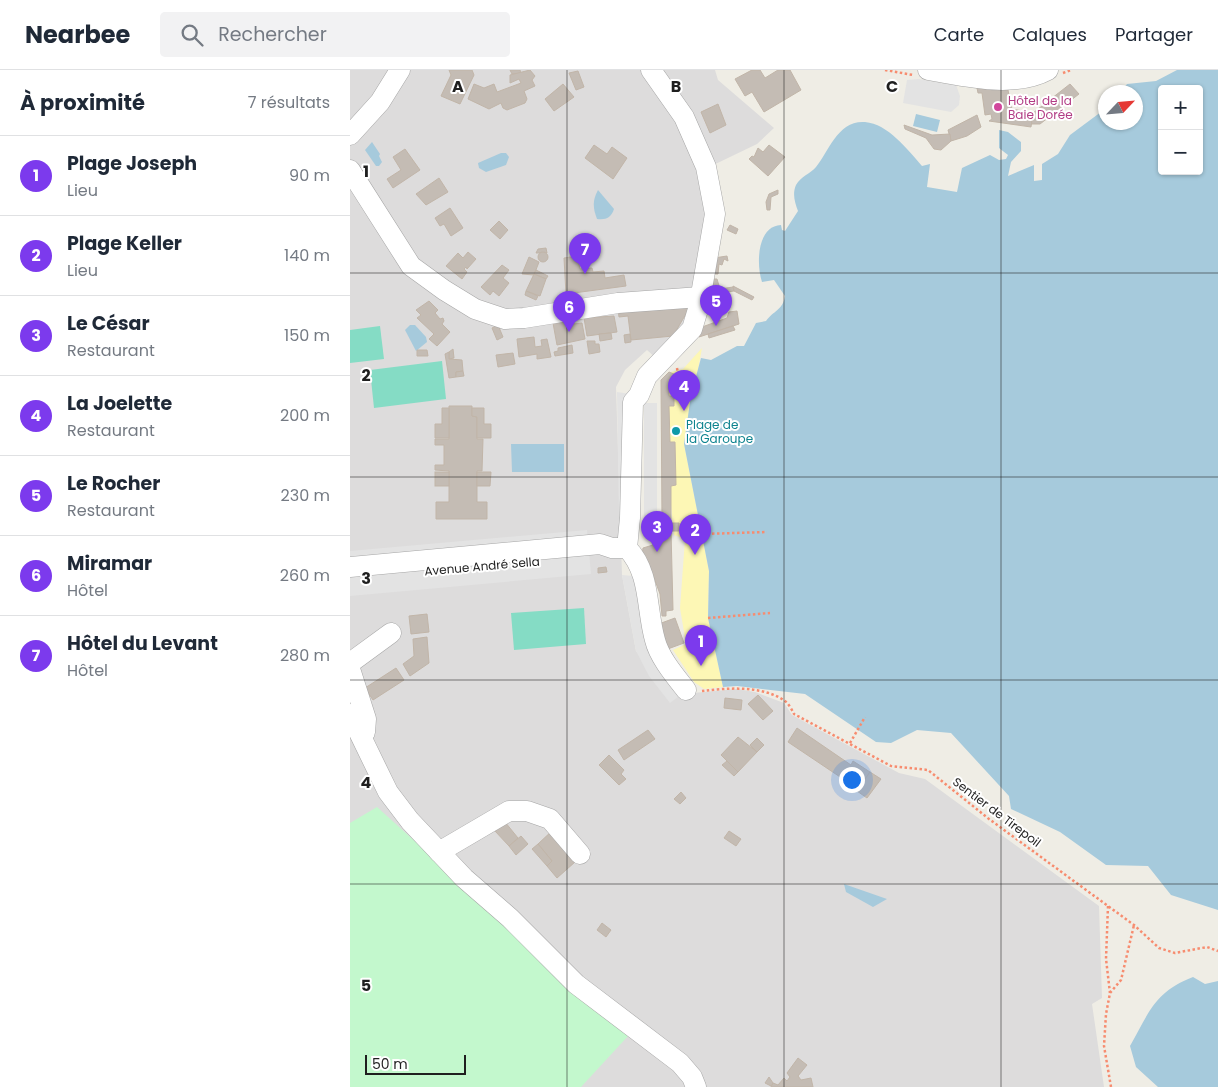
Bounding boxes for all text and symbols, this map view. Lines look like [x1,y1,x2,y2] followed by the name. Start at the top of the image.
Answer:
[160,12,510,57] search box
[25,18,130,51] text: Nearbee
[178,21,206,49] icon: search
[218,21,327,48] text: Rechercher
[934,22,984,47] text: Carte
[1012,22,1087,47] text: Calques
[1115,22,1193,47] text: Partager
[452,75,464,98] text: A
[671,75,681,98] text: B
[886,75,898,98] text: C
[1098,85,1143,130] north arrow
[1158,85,1203,175] map controls
[1158,85,1203,130] button: +
[20,88,145,117] text: À proximité
[248,91,330,114] text: 7 résultats
[1008,92,1073,123] place label: Hôtel de la Baie Dorée
[992,101,1004,113] marker: Hôtel de la Baie Dorée
[1158,130,1203,175] button: −
[67,150,197,177] text: Plage Joseph
[363,160,369,183] text: 1
[33,164,39,187] text: 1
[289,164,330,187] text: 90 m
[67,179,98,202] text: Lieu
[67,230,182,257] text: Plage Keller
[569,233,601,274] pin: 7
[31,244,41,267] text: 2
[284,244,330,267] text: 140 m
[67,259,98,282] text: Lieu
[700,285,732,326] pin: 5
[553,291,585,332] pin: 6
[67,310,150,337] text: Le César
[31,324,41,347] text: 3
[284,324,330,347] text: 150 m
[67,339,155,362] text: Restaurant
[361,364,371,387] text: 2
[668,370,700,411] pin: 4
[67,390,172,417] text: La Joelette
[31,404,41,427] text: 4
[280,404,330,427] text: 200 m
[686,416,753,447] place label: Plage de la Garoupe
[67,419,155,442] text: Restaurant
[670,425,682,437] marker: Plage de la Garoupe
[67,470,160,497] text: Le Rocher
[31,484,41,507] text: 5
[281,484,330,507] text: 230 m
[67,499,155,522] text: Restaurant
[641,511,673,552] pin: 3
[679,514,711,555] pin: 2
[67,550,152,577] text: Miramar
[424,552,540,580] street label: Avenue André Sella
[31,564,41,587] text: 6
[280,564,330,587] text: 260 m
[361,567,371,590] text: 3
[67,579,108,602] text: Hôtel
[685,625,717,666] pin: 1
[67,630,218,657] text: Hôtel du Levant
[32,644,40,667] text: 7
[280,644,330,667] text: 280 m
[67,659,108,682] text: Hôtel
[839,767,865,793] your location
[361,771,372,794] text: 4
[949,773,1045,851] street label: Sentier de Tirepoil
[361,974,371,997] text: 5
[365,1052,466,1075] scale bar
[372,1054,408,1074] text: 50 m

